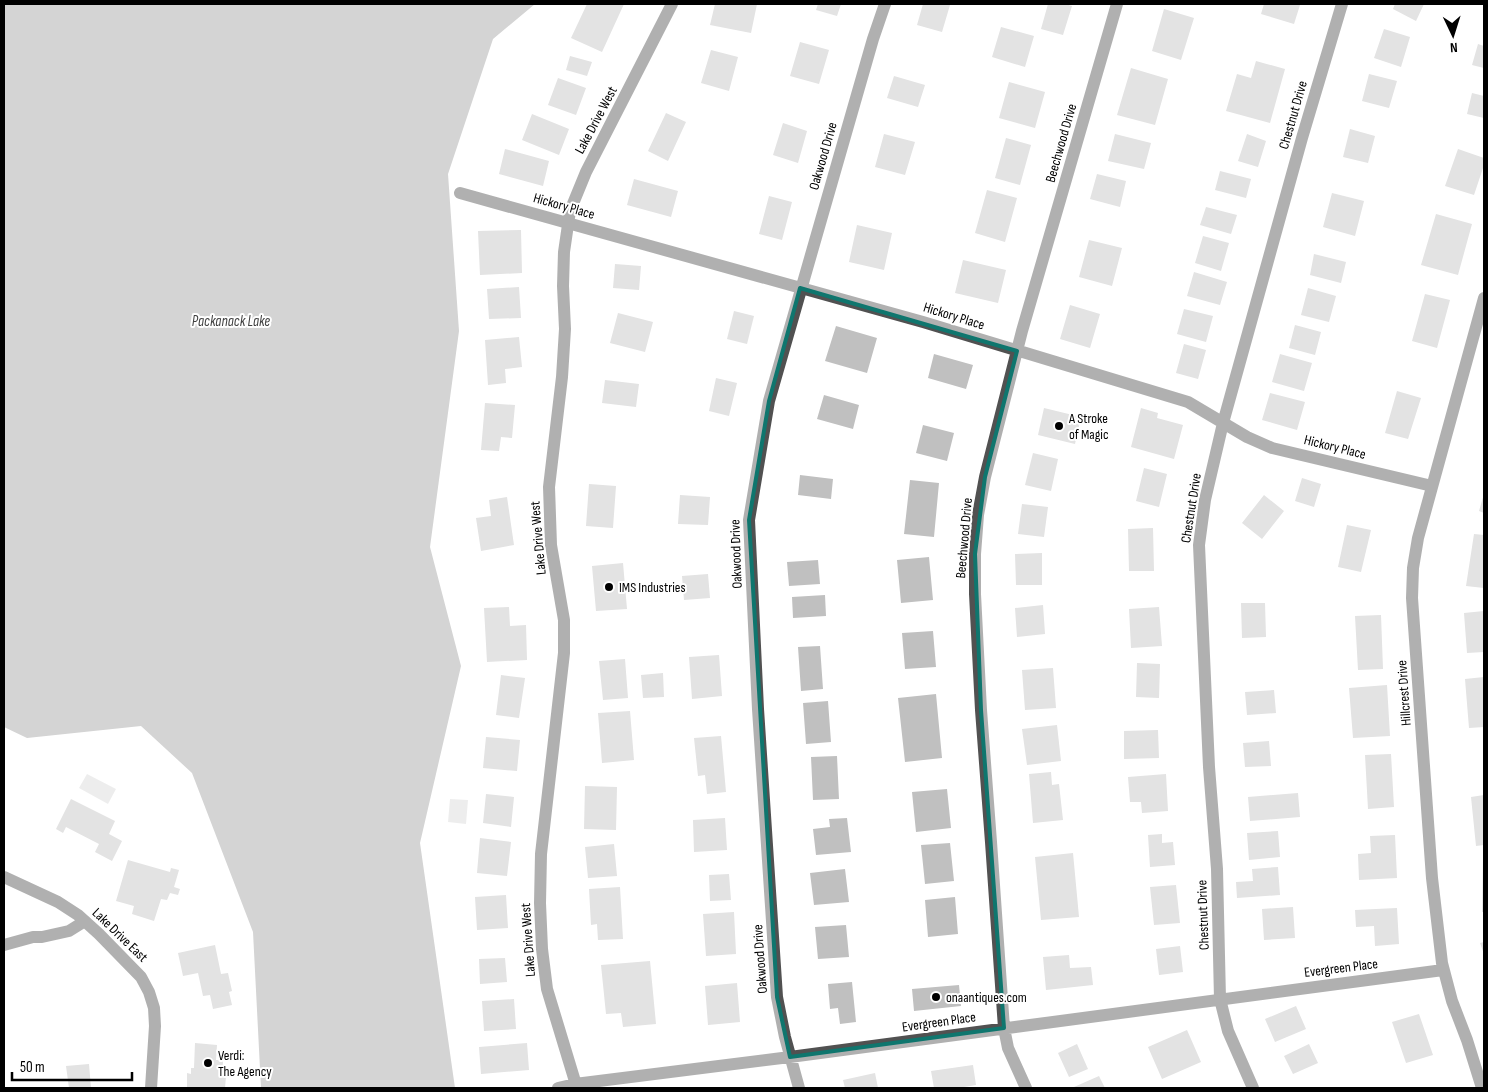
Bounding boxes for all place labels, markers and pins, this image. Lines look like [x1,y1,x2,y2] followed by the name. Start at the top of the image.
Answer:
[1068,410,1109,443] place label: A Stroke of Magic
[1053,420,1065,432] marker: A Stroke of Magic
[619,579,685,596] place label: IMS Industries
[603,581,615,593] marker: IMS Industries
[946,989,1027,1006] place label: onaantiques.com
[930,991,942,1003] marker: onaantiques.com
[218,1047,272,1080] place label: Verdi: The Agency
[202,1057,214,1069] marker: Verdi: The Agency

